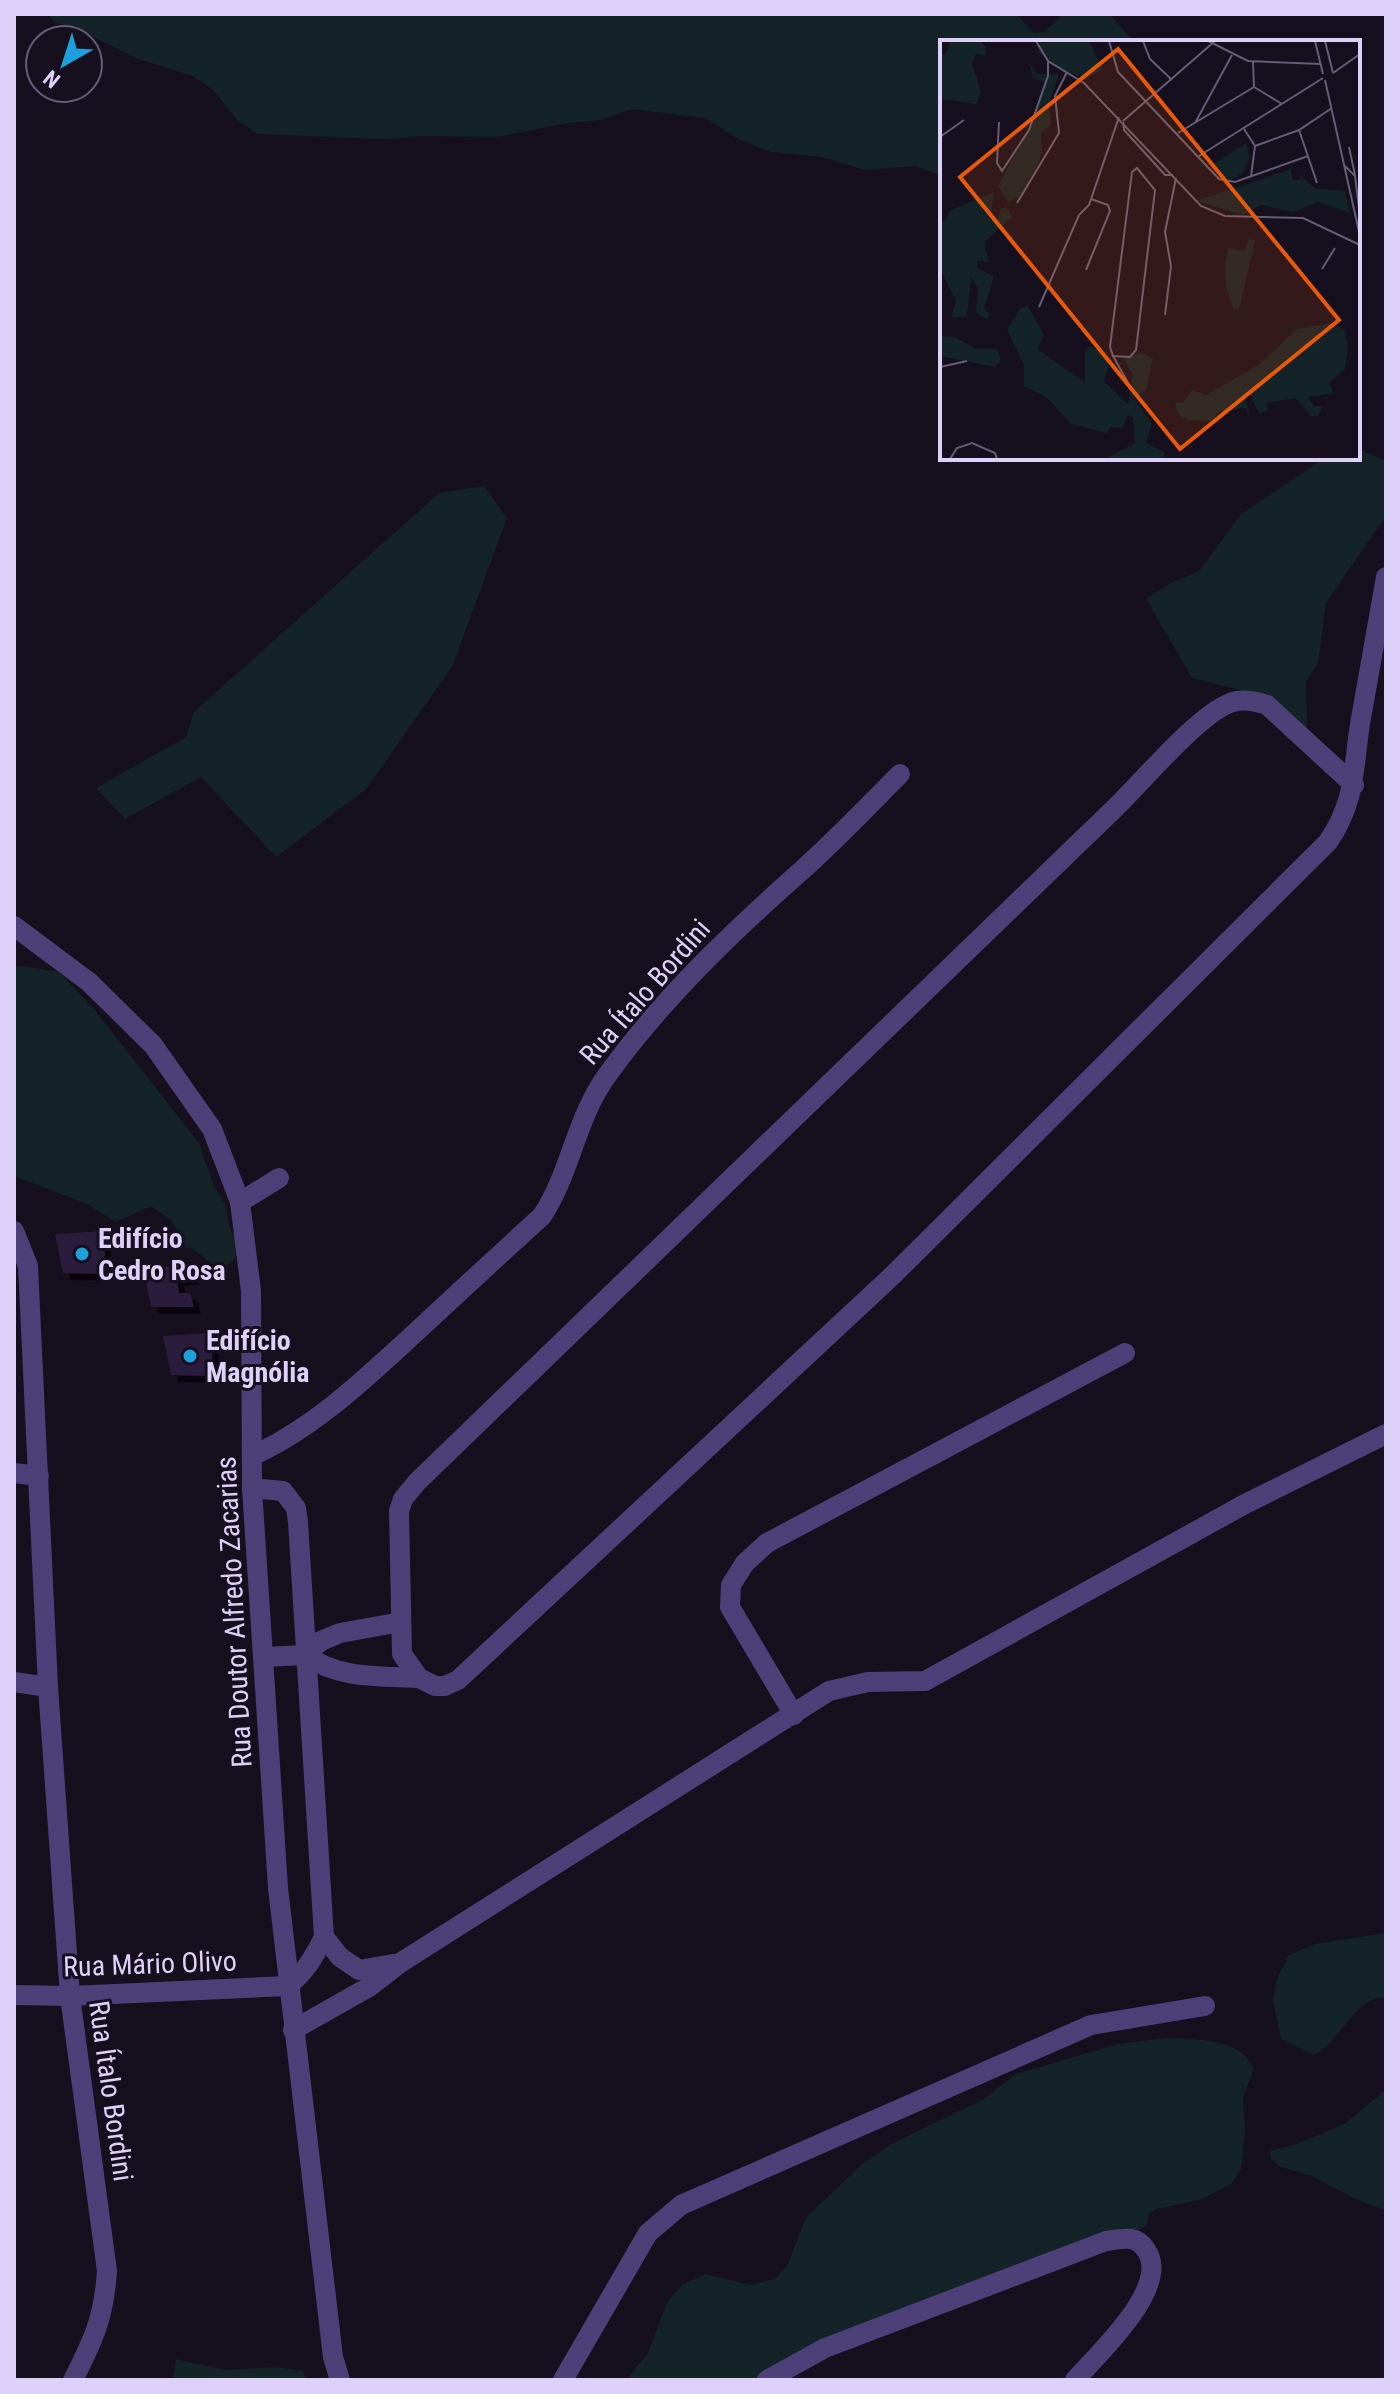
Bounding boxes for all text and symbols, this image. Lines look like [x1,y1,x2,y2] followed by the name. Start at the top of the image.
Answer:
[24,24,104,104] north arrow
[940,40,1360,460] inset map
[39,65,65,93] text: N
[573,913,717,1071] street label: Rua Ítalo Bordini
[98,1222,226,1287] place label: Edifício Cedro Rosa
[73,1245,91,1263] marker: Edifício Cedro Rosa
[206,1324,310,1389] place label: Edifício Magnólia
[181,1347,199,1365] marker: Edifício Magnólia
[209,1456,259,1768] street label: Rua Doutor Alfredo Zacarias
[63,1944,237,1984] street label: Rua Mário Olivo
[82,1999,140,2183] street label: Rua Ítalo Bordini

